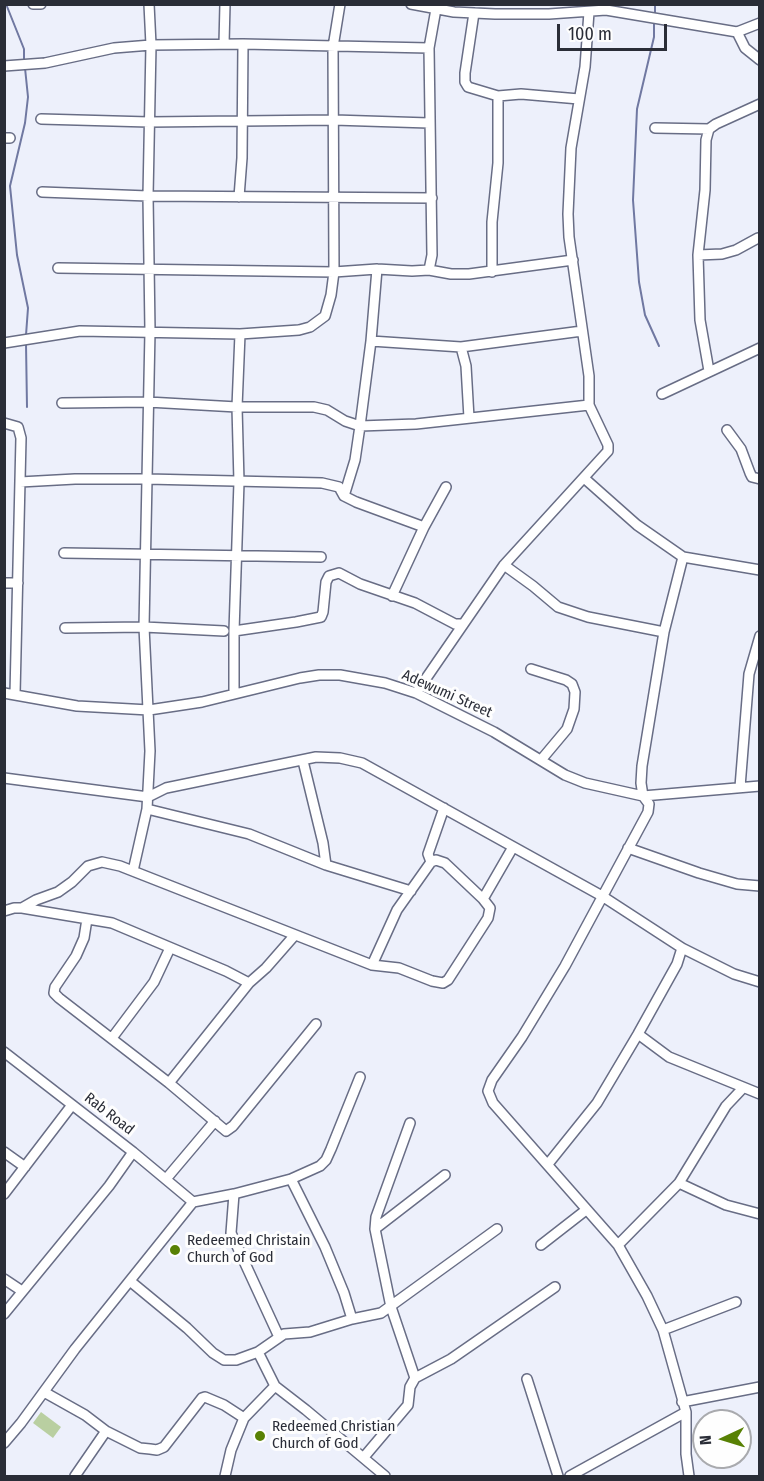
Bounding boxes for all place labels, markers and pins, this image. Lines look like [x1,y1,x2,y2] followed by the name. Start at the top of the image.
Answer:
[187,1232,310,1267] place label: Redeemed Christain Church of God
[168,1243,182,1257] marker: Redeemed Christain Church of God
[272,1418,395,1453] place label: Redeemed Christian Church of God
[253,1429,267,1443] marker: Redeemed Christian Church of God

